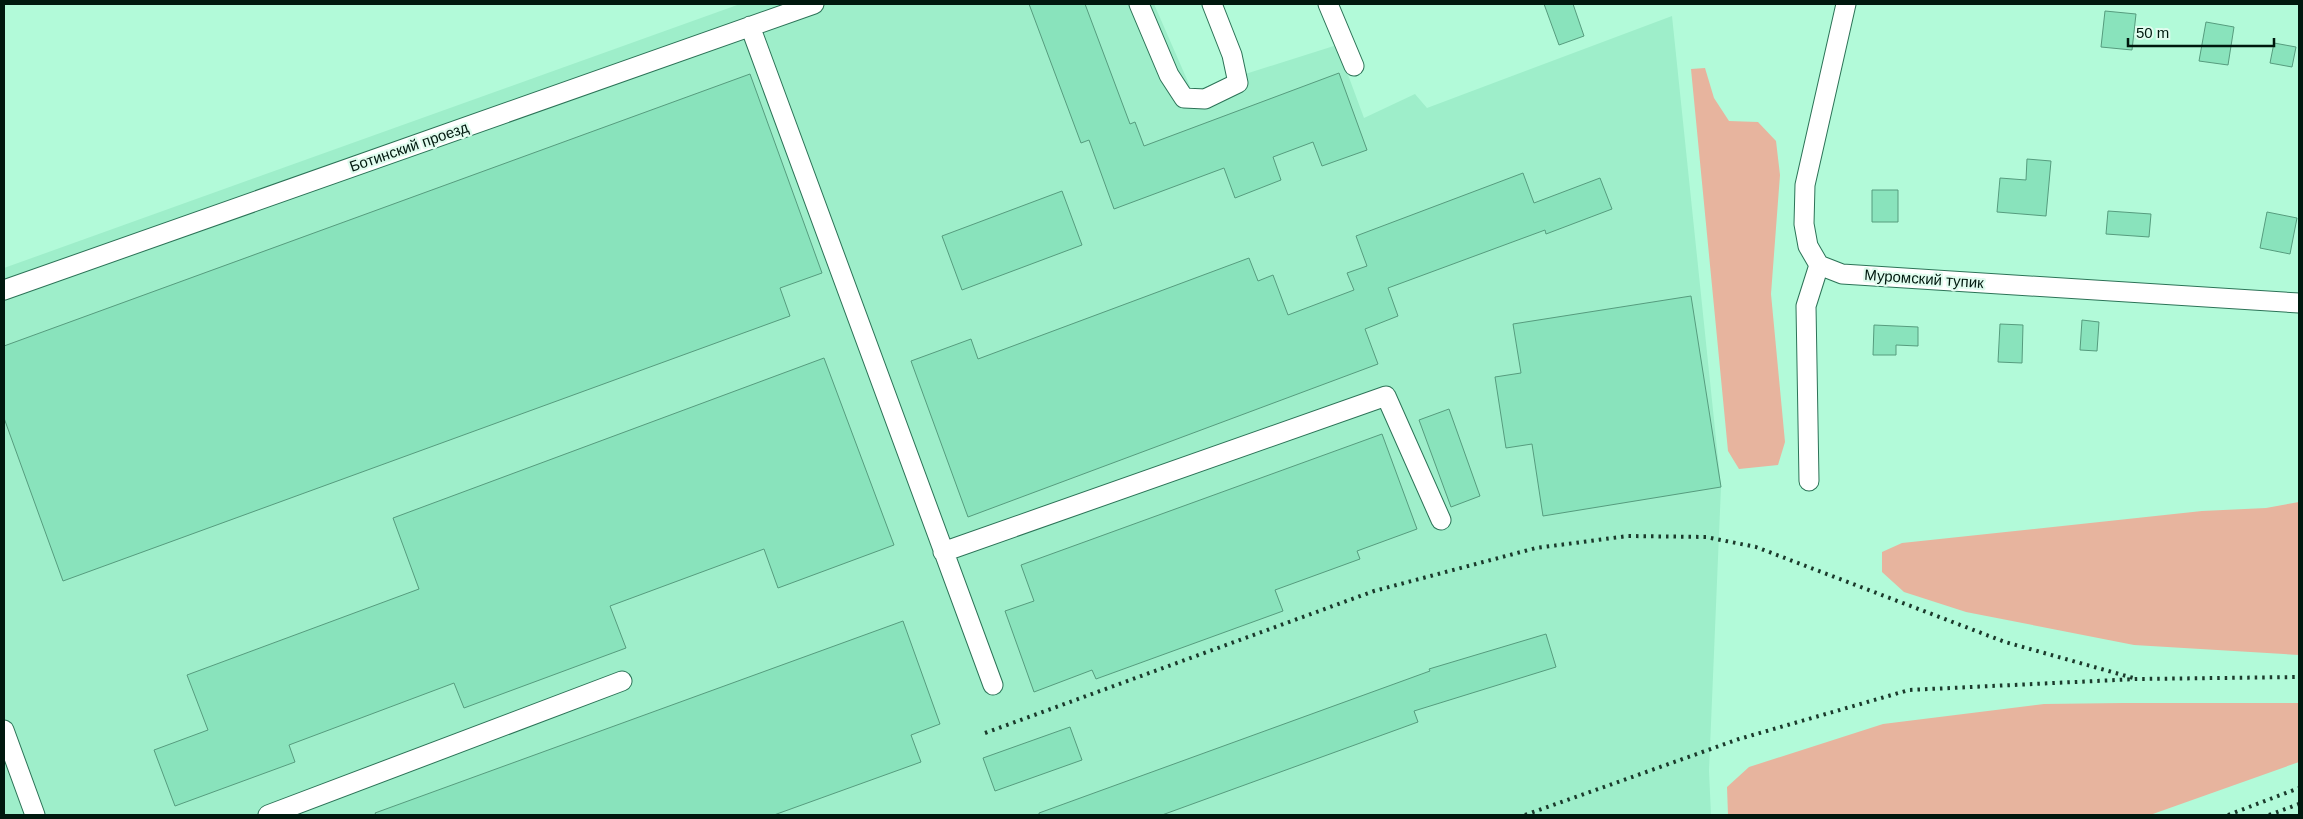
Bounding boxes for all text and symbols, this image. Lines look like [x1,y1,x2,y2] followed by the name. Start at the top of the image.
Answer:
[2128,15,2274,47] scale bar
[2136,24,2169,41] text: 50 m
[347,118,471,175] street label: Ботинский проезд
[1864,266,1985,291] street label: Муромский тупик

